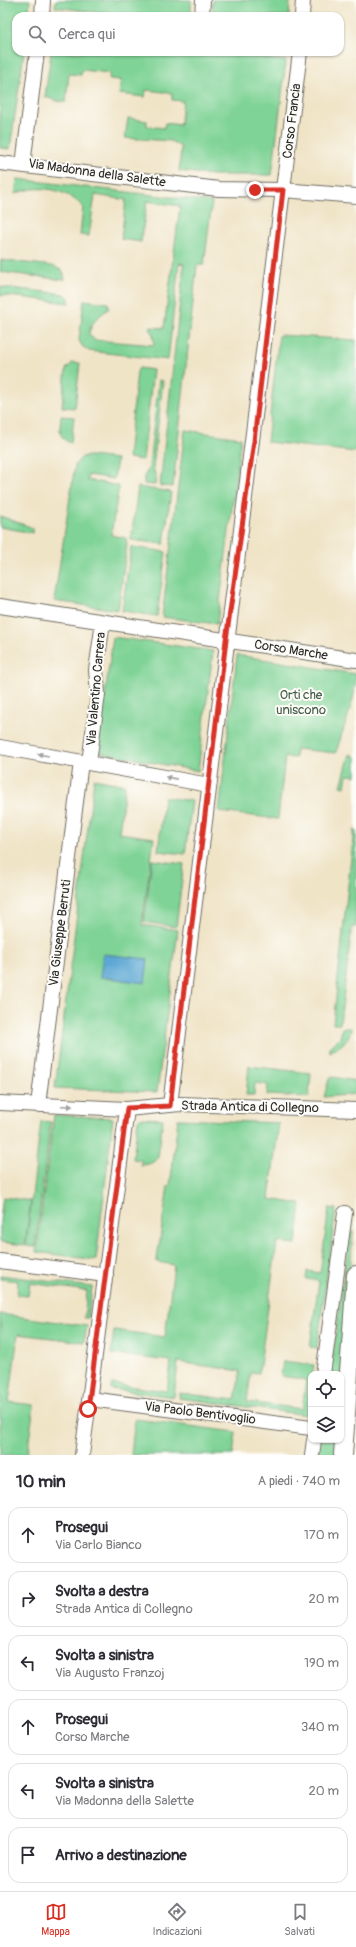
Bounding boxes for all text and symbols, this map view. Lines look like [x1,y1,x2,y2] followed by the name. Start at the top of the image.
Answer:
[12,12,344,56] search box
[26,23,48,45] icon: search
[58,25,115,44] text: Cerca qui
[279,82,305,160] street label: Corso Francia
[27,155,167,191] street label: Via Madonna della Salette
[246,181,264,199] route end
[83,631,109,747] street label: Via Valentino Carrera
[253,636,330,664] street label: Corso Marche
[276,687,326,718] park label: Orti che uniscono
[37,751,49,757] one-way arrow
[164,775,177,781] one-way arrow
[46,879,74,987] street label: Via Giuseppe Berruti
[181,1098,319,1116] street label: Strada Antica di Collegno
[61,1103,73,1110] one-way arrow
[308,1371,344,1443] map controls
[308,1371,344,1407] button: locate
[143,1398,257,1428] street label: Via Paolo Bentivoglio
[79,1400,97,1418] route start
[308,1407,344,1443] button: layers
[16,1471,66,1492] text: 10 min
[258,1473,340,1489] text: A piedi · 740 m
[55,1518,108,1537] text: Prosegui
[17,1524,39,1546] icon: ahead
[304,1527,339,1543] text: 170 m
[55,1537,142,1553] text: Via Carlo Bianco
[55,1582,149,1601] text: Svolta a destra
[17,1588,39,1610] icon: right
[308,1591,339,1607] text: 20 m
[55,1601,193,1617] text: Strada Antica di Collegno
[55,1646,154,1665] text: Svolta a sinistra
[17,1652,39,1674] icon: left
[304,1655,339,1671] text: 190 m
[55,1665,165,1681] text: Via Augusto Franzoj
[55,1710,108,1729] text: Prosegui
[17,1716,39,1738] icon: ahead
[301,1719,339,1735] text: 340 m
[55,1729,129,1745] text: Corso Marche
[55,1774,154,1793] text: Svolta a sinistra
[17,1780,39,1802] icon: left
[308,1783,339,1799] text: 20 m
[55,1793,194,1809] text: Via Madonna della Salette
[17,1844,39,1866] icon: arrive
[55,1846,187,1865] text: Arrivo a destinazione
[41,1901,70,1938] tab: Mappa
[153,1901,202,1938] tab: Indicazioni
[284,1901,315,1938] tab: Salvati

